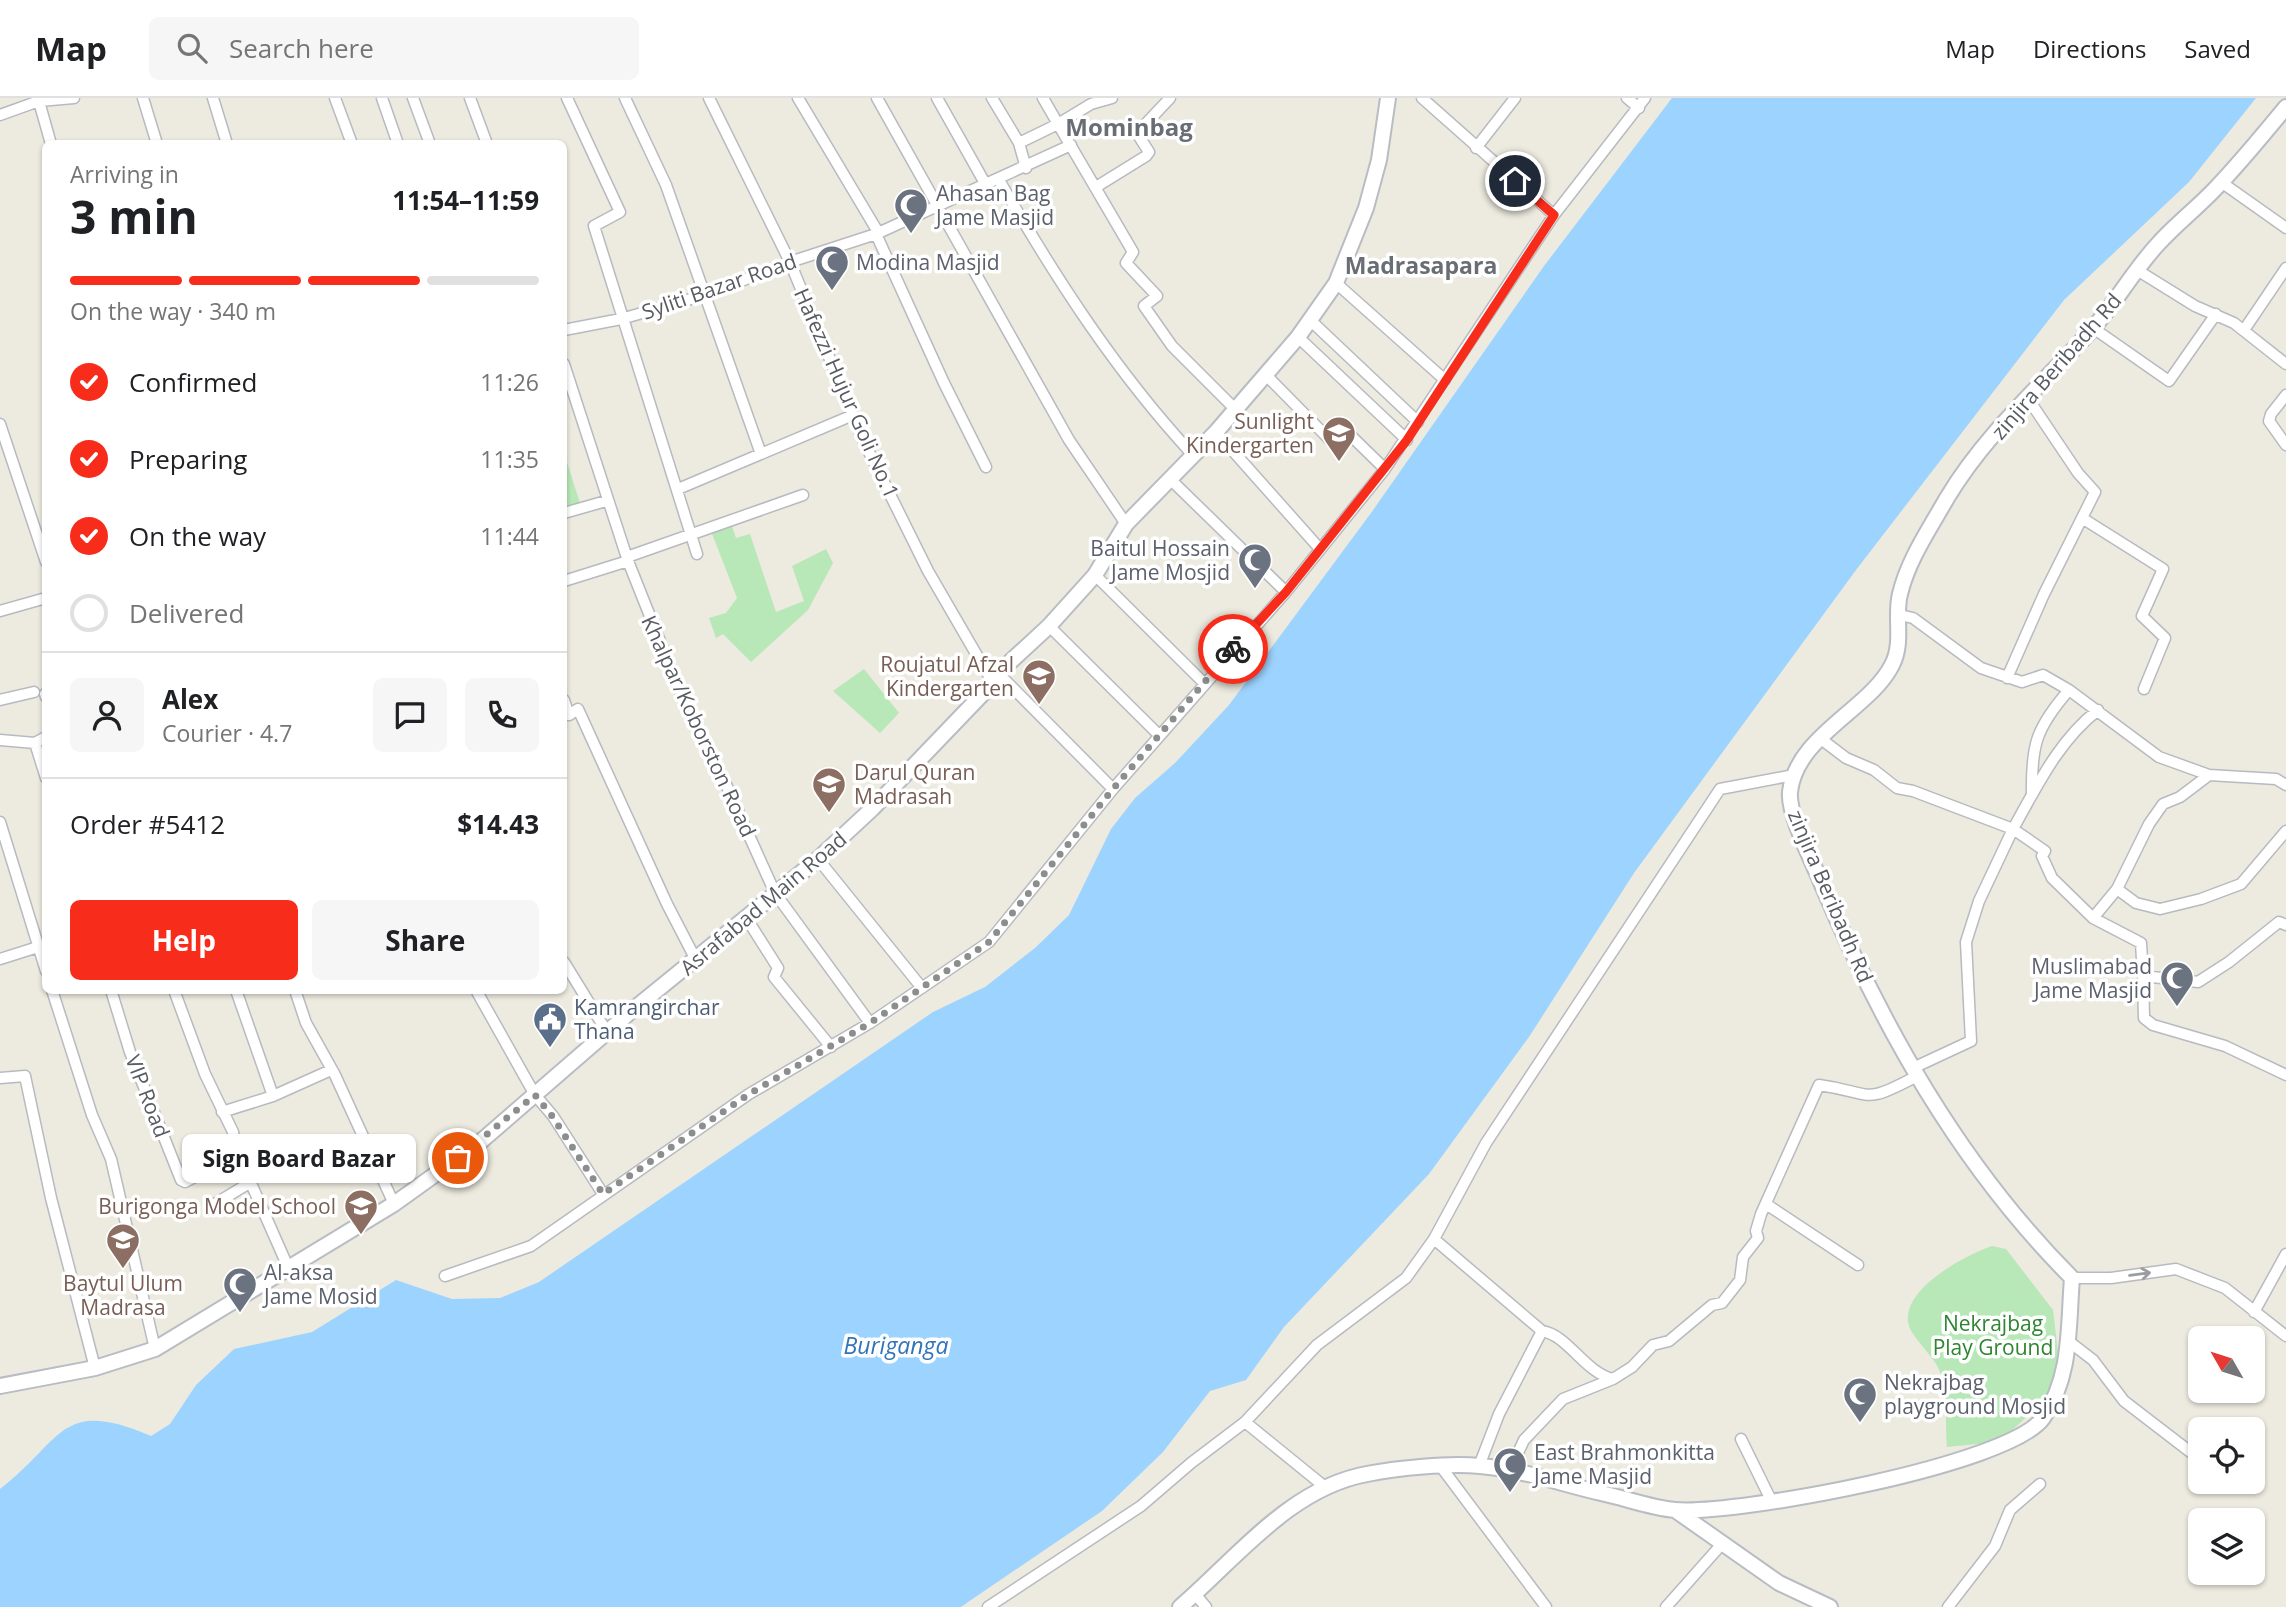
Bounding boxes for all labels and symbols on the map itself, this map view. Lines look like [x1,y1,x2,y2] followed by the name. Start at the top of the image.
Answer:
[1065,110,1193,143] district label: Mominbag
[1485,151,1545,211] pin
[934,179,1054,231] place label: Ahasan Bag Jame Masjid
[892,186,930,235] mosque icon: Ahasan Bag Jame Masjid
[813,243,851,292] mosque icon: Modina Masjid
[638,246,800,326] street label: Syliti Bazar Road
[856,248,1000,276] place label: Modina Masjid
[1345,249,1497,281] district label: Madrasapara
[788,284,906,502] street label: Hafezzi Hujur Goli No.1
[1985,287,2127,445] street label: zinjira Beribadh Rd
[1186,407,1314,459] place label: Sunlight Kindergarten
[1320,414,1358,463] school or university icon: Sunlight Kindergarten
[1090,534,1230,586] place label: Baitul Hossain Jame Mosjid
[1236,541,1274,590] mosque icon: Baitul Hossain Jame Mosjid
[635,611,763,841] street label: Khalpar/Koborston Road
[1198,614,1268,684] courier
[880,650,1014,702] place label: Roujatul Afzal Kindergarten
[1020,657,1058,706] school or university icon: Roujatul Afzal Kindergarten
[854,758,975,810] place label: Darul Quran Madrasah
[810,765,848,814] school or university icon: Darul Quran Madrasah
[1782,805,1880,987] street label: zinjira Beribadh Rd
[674,825,852,981] street label: Asrafabad Main Road
[2031,952,2152,1004] place label: Muslimabad Jame Masjid
[2158,959,2196,1008] mosque icon: Muslimabad Jame Masjid
[574,993,720,1045] place label: Kamrangirchar Thana
[531,1000,569,1049] public building icon: Kamrangirchar Thana
[119,1051,177,1141] street label: VIP Road
[428,1128,488,1188] pin
[182,1134,416,1182] callout: Sign Board Bazar
[342,1187,380,1236] school or university icon: Burigonga Model School
[98,1192,336,1220] place label: Burigonga Model School
[104,1221,142,1270] school or university icon: Baytul Ulum Madrasa
[262,1258,378,1310] place label: Al-aksa Jame Mosid
[221,1265,259,1314] mosque icon: Al-aksa Jame Mosid
[2129,1267,2151,1280] one-way arrow
[63,1269,183,1321] place label: Baytul Ulum Madrasa
[1933,1309,2053,1361] park label: Nekrajbag Play Ground
[2188,1326,2264,1404] north arrow
[843,1329,949,1361] water label: Buriganga
[1884,1368,2066,1420] place label: Nekrajbag playground Mosjid
[1841,1375,1879,1424] mosque icon: Nekrajbag playground Mosjid
[1532,1438,1715,1490] place label: East Brahmonkitta Jame Masjid
[1491,1445,1529,1494] mosque icon: East Brahmonkitta Jame Masjid

